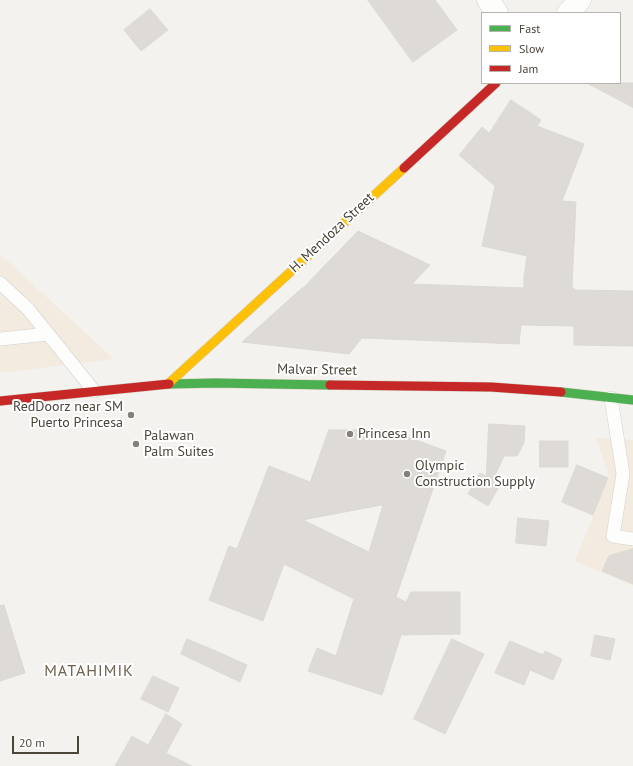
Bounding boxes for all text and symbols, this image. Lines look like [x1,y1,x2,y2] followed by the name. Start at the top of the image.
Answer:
[481,12,621,84] legend
[519,21,540,36] text: Fast
[519,41,544,56] text: Slow
[519,61,538,76] text: Jam
[286,190,378,276] street label: H. Mendoza Street
[277,361,357,379] street label: Malvar Street
[13,399,123,432] place label: RedDoorz near SM Puerto Princesa
[126,410,136,420] marker: RedDoorz near SM Puerto Princesa
[358,426,431,442] place label: Princesa Inn
[144,428,214,460] place label: Palawan Palm Suites
[345,429,355,439] marker: Princesa Inn
[131,439,141,449] marker: Palawan Palm Suites
[415,458,535,490] place label: Olympic Construction Supply
[402,469,412,479] marker: Olympic Construction Supply
[44,661,134,681] district label: MATAHIMIK
[14,728,81,754] scale bar
[19,735,45,750] text: 20 m

